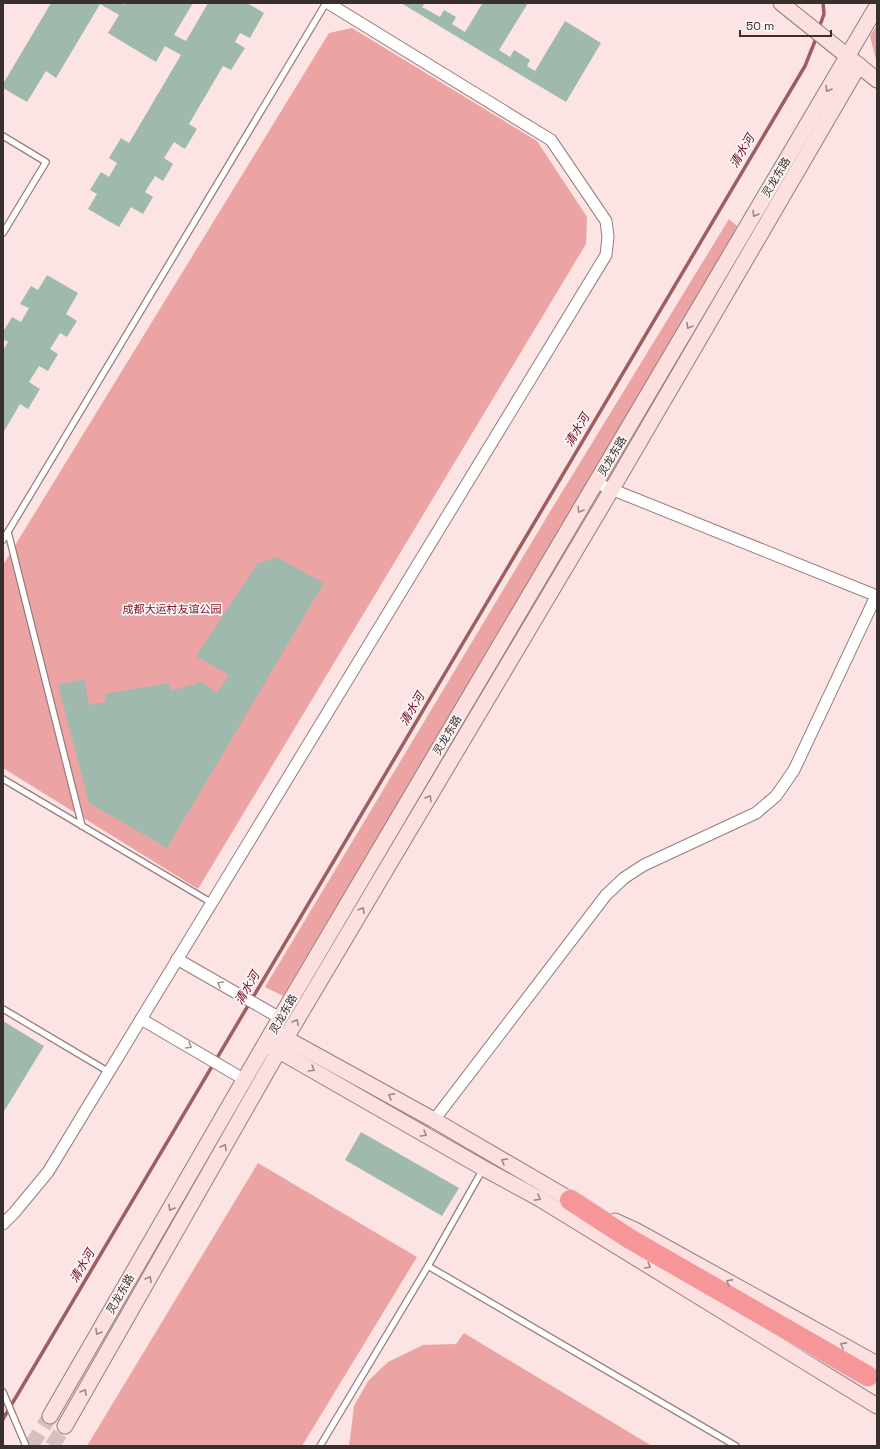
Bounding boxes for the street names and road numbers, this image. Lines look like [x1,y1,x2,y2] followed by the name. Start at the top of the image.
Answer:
[759,155,793,199] street label: 灵龙东路
[595,434,629,478] street label: 灵龙东路
[430,713,464,757] street label: 灵龙东路
[266,991,300,1037] street label: 灵龙东路
[103,1271,137,1317] street label: 灵龙东路

